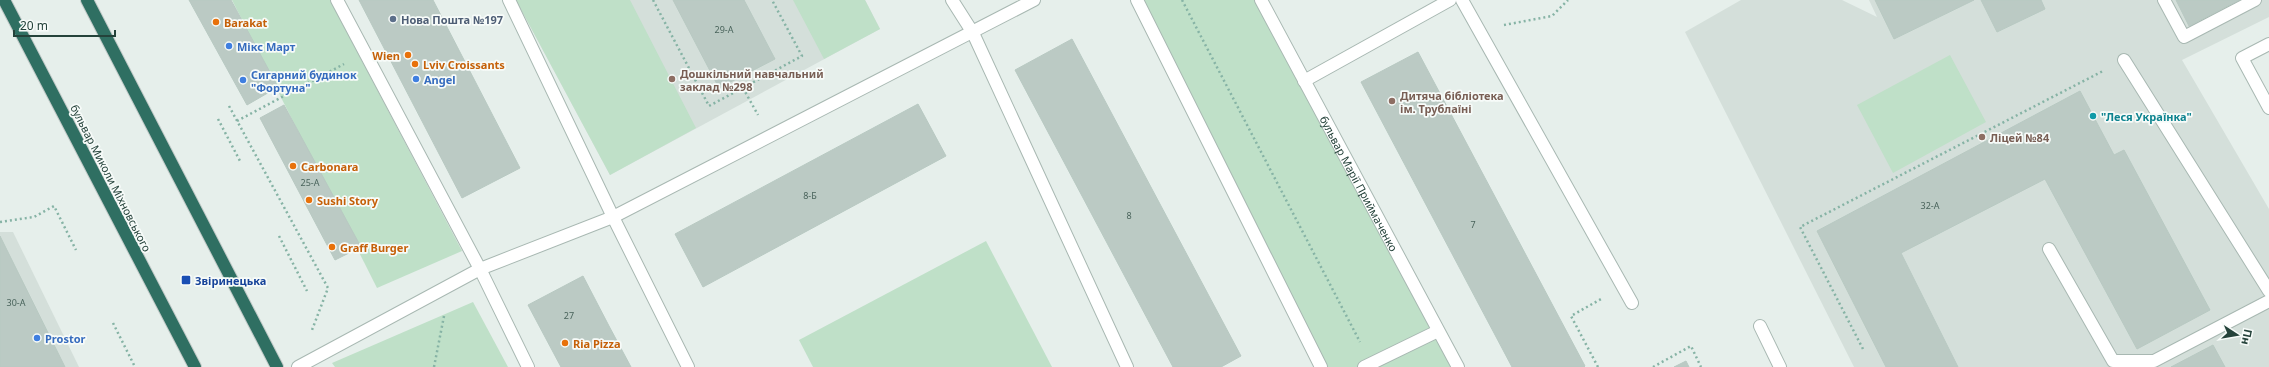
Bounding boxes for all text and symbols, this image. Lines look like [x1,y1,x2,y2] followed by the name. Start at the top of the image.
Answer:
[14,12,115,38] scale bar
[401,12,503,27] place label: Нова Пошта №197
[388,14,398,24] marker: Нова Пошта №197
[224,15,268,30] place label: Barakat
[20,17,48,34] text: 20 m
[211,17,221,27] marker: Barakat
[715,23,734,36] house number: 29-А
[237,39,296,54] place label: Мікс Март
[224,41,234,51] marker: Мікс Март
[372,48,400,63] place label: Wien
[403,50,413,60] marker: Wien
[423,57,505,72] place label: Lviv Croissants
[410,59,420,69] marker: Lviv Croissants
[680,66,824,94] place label: Дошкільний навчальний заклад №298
[251,67,357,95] place label: Сигарний будинок "Фортуна"
[424,72,456,87] place label: Angel
[411,74,421,84] marker: Angel
[667,74,677,84] marker: Дошкільний навчальний заклад №298
[238,75,248,85] marker: Сигарний будинок "Фортуна"
[1400,88,1504,116] place label: Дитяча бібліотека ім. Трублаїні
[1387,96,1397,106] marker: Дитяча бібліотека ім. Трублаїні
[67,102,155,254] street label: бульвар Миколи Міхновського
[2101,109,2192,124] place label: "Леся Українка"
[2088,111,2098,121] marker: "Леся Українка"
[1317,113,1402,254] street label: бульвар Марії Приймаченко
[1990,130,2050,145] place label: Ліцей №84
[1977,132,1987,142] marker: Ліцей №84
[301,159,358,174] place label: Carbonara
[288,161,298,171] marker: Carbonara
[301,176,320,189] house number: 25-А
[803,189,817,202] house number: 8-Б
[317,193,379,208] place label: Sushi Story
[304,195,314,205] marker: Sushi Story
[1921,199,1940,212] house number: 32-А
[1126,209,1132,222] house number: 8
[1470,218,1476,231] house number: 7
[340,240,408,255] place label: Graff Burger
[327,242,337,252] marker: Graff Burger
[195,273,266,288] place label: Звіринецька
[180,274,192,286] marker: Звіринецька
[7,296,26,309] house number: 30-А
[564,309,574,322] house number: 27
[2217,315,2257,355] north arrow
[2238,328,2256,346] text: Пн
[45,331,86,346] place label: Prostor
[32,333,42,343] marker: Prostor
[573,336,621,351] place label: Ria Pizza
[560,338,570,348] marker: Ria Pizza

